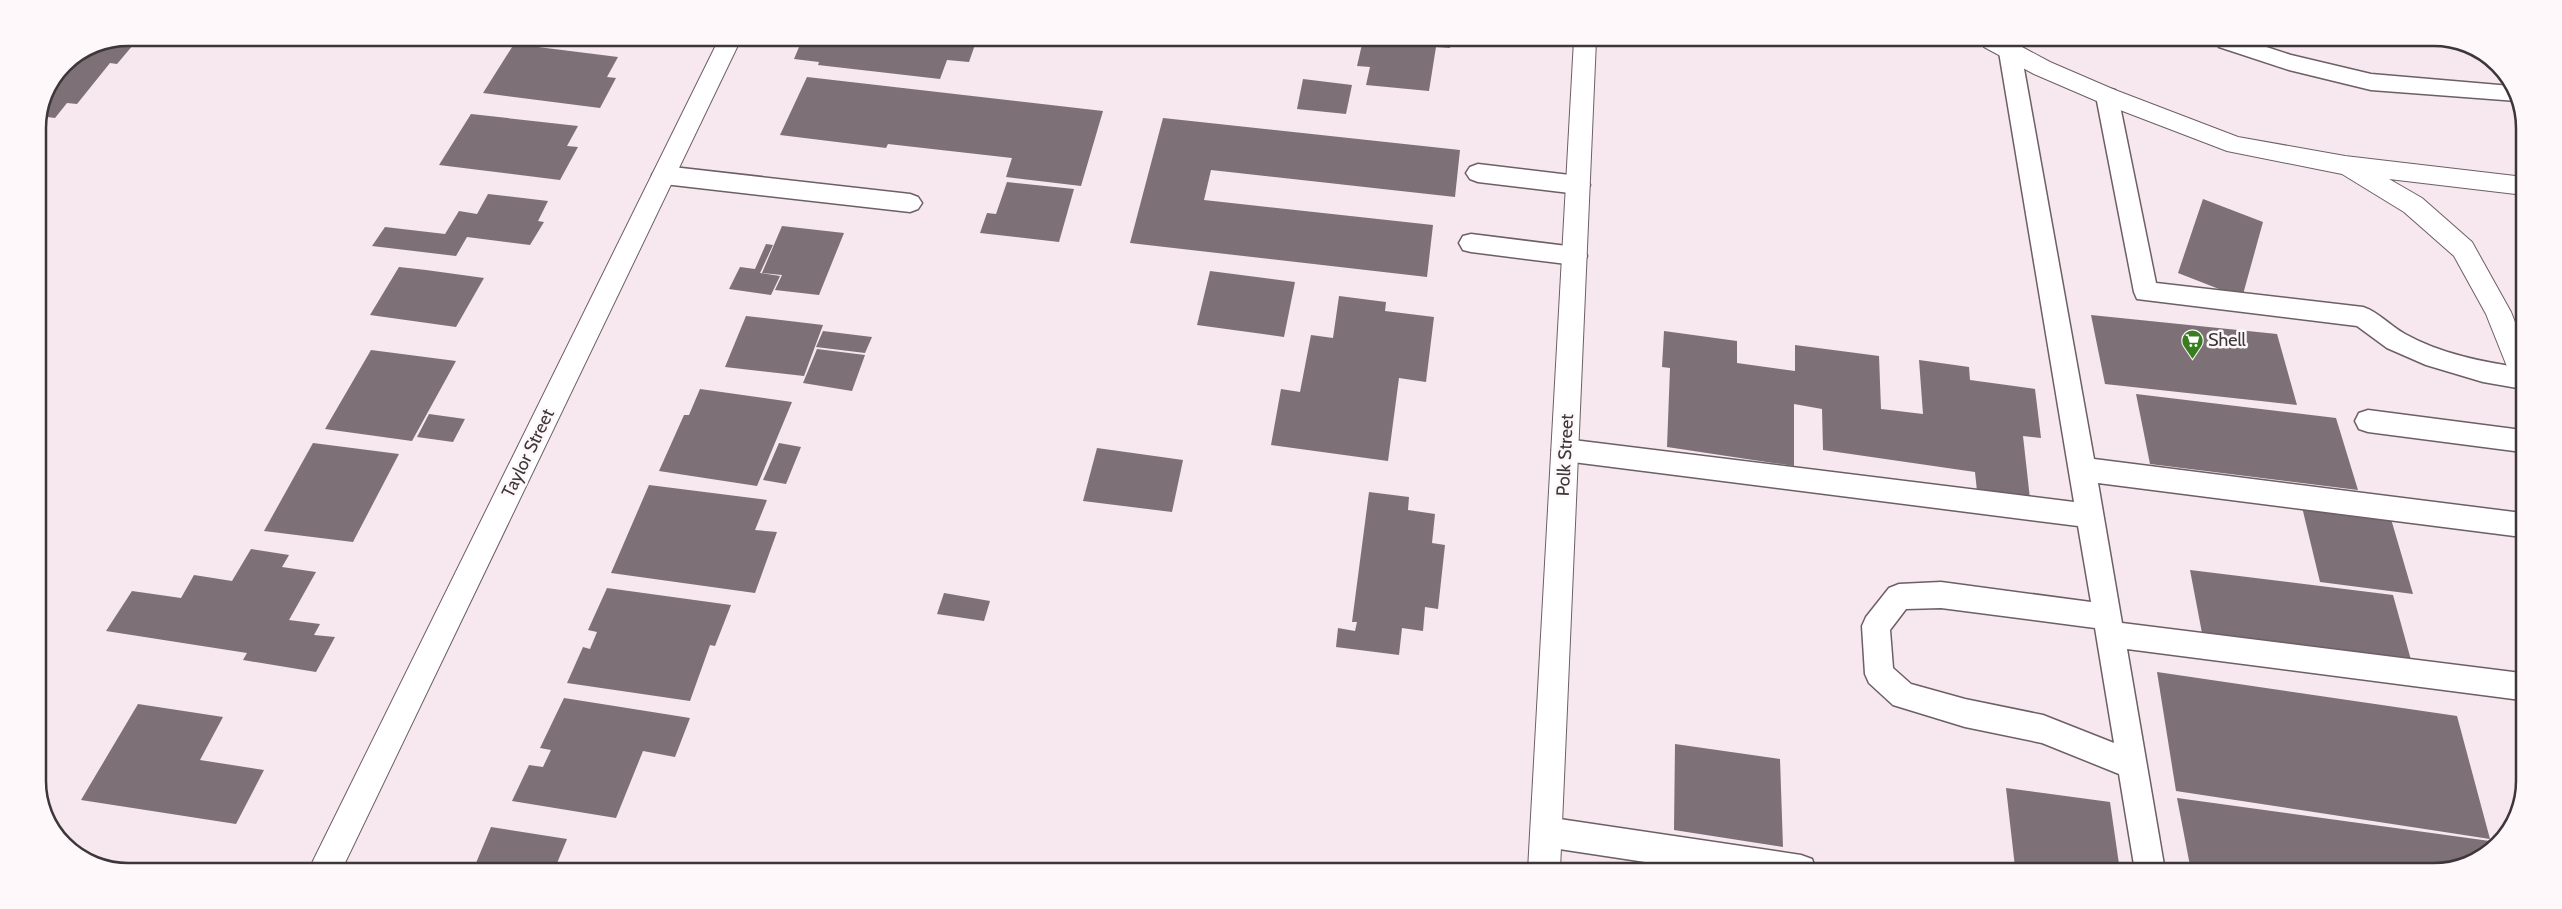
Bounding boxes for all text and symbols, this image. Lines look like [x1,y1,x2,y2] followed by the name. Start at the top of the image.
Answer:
[2180,328,2204,359] supermarket icon: Shell
[2208,329,2247,351] place label: Shell
[497,405,559,501] street label: Taylor Street
[1552,413,1578,497] street label: Polk Street

